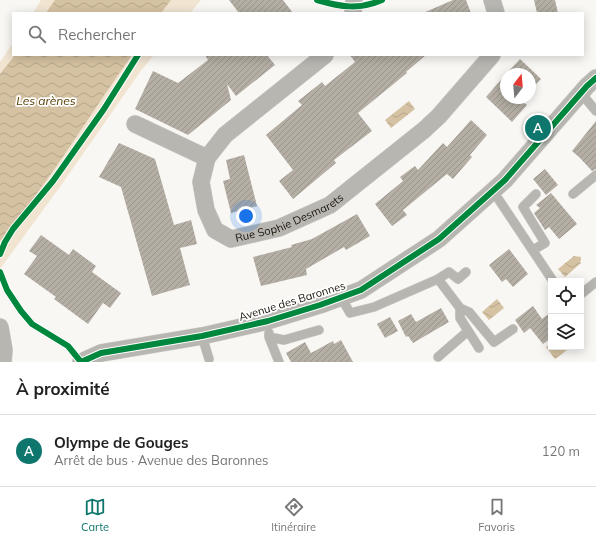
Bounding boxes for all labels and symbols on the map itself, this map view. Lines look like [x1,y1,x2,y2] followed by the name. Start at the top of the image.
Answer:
[500,68,536,104] north arrow
[16,93,76,108] water label: Les arènes
[525,113,551,143] pin: A
[234,190,346,245] street label: Rue Sophie Desmarets
[236,206,256,226] your location
[237,278,347,324] street label: Avenue des Baronnes

